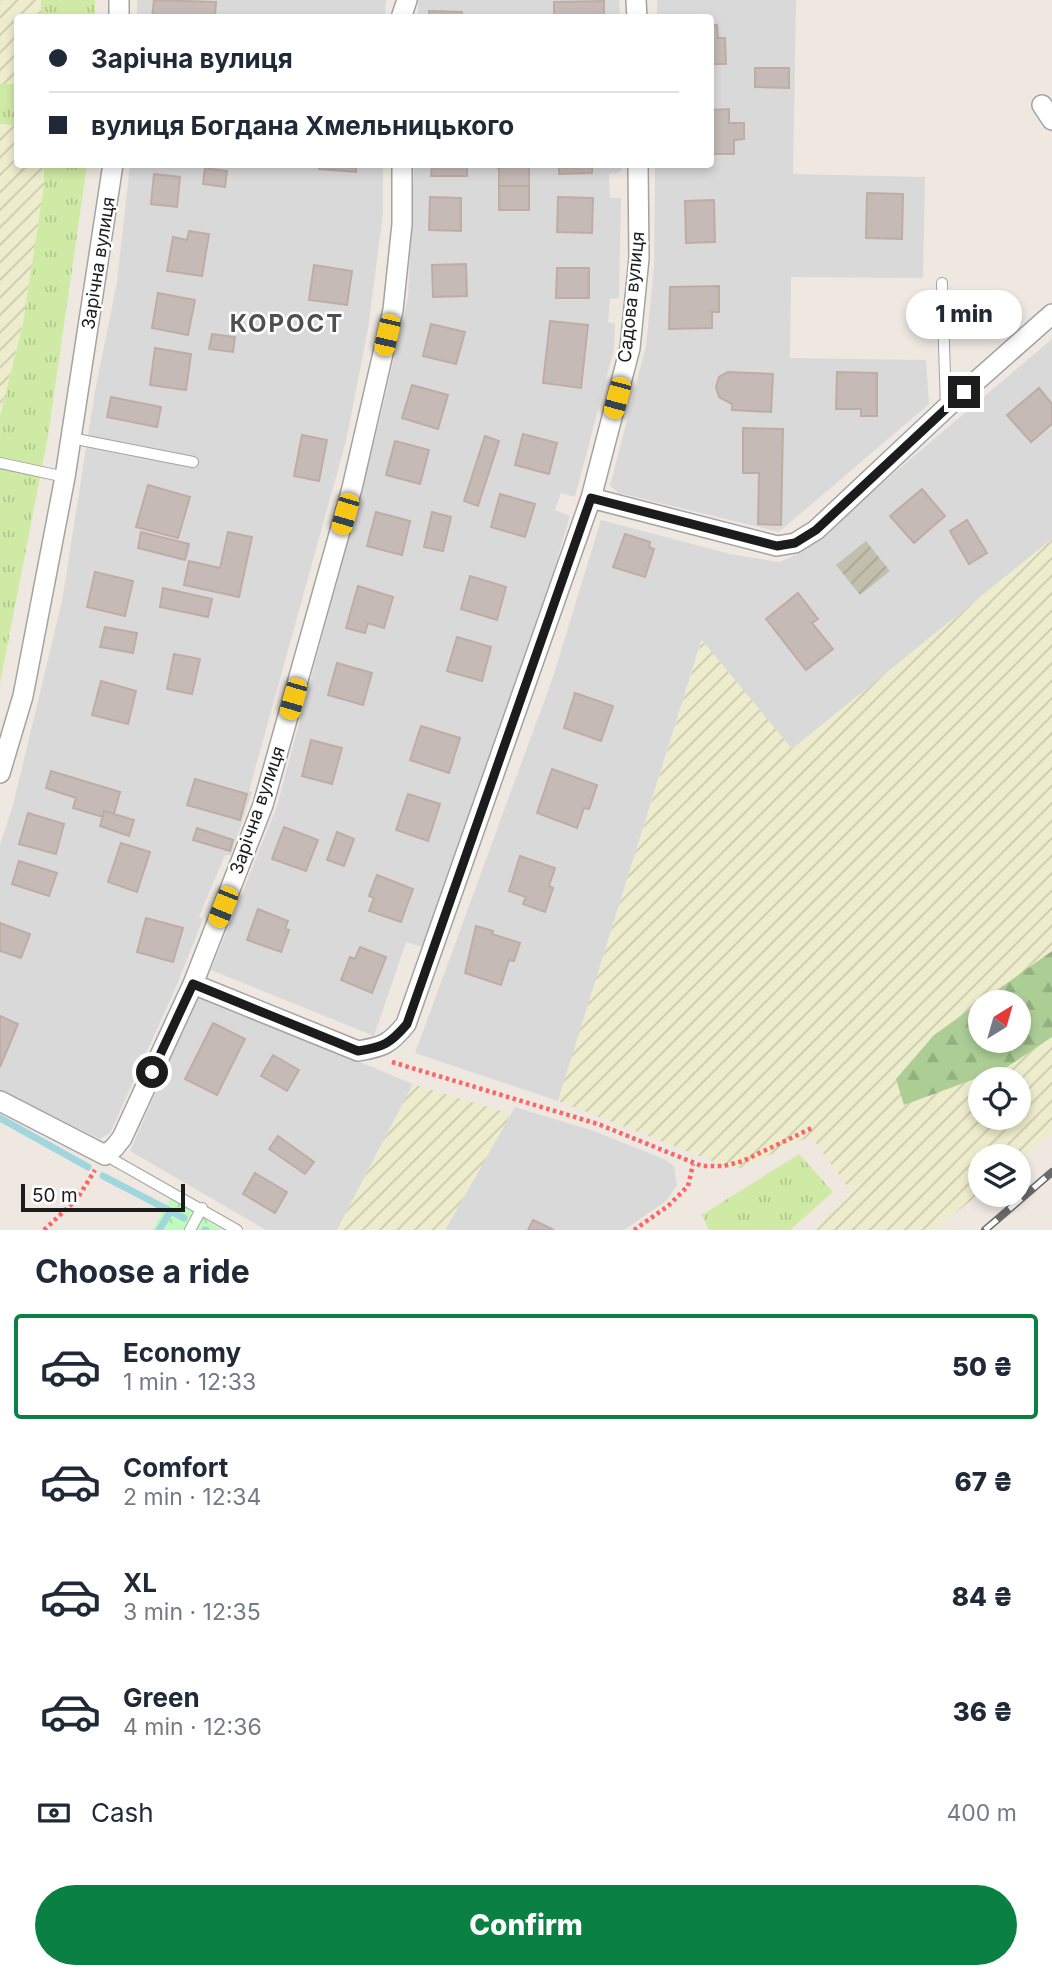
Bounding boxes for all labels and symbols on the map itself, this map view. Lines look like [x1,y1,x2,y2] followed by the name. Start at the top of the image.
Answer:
[77,195,119,331] street label: Зарічна вулиця
[614,230,648,364] street label: Садова вулиця
[906,290,1022,340] callout: 1 min
[230,309,344,338] district label: КОРОСТ
[373,312,402,358] car
[602,375,633,421] car
[948,376,980,408] route end
[330,491,361,537] car
[278,676,309,722] car
[225,743,289,877] street label: Зарічна вулиця
[206,884,241,930] car
[968,990,1031,1054] north arrow
[136,1056,168,1088] route start
[21,1181,186,1213] scale bar

